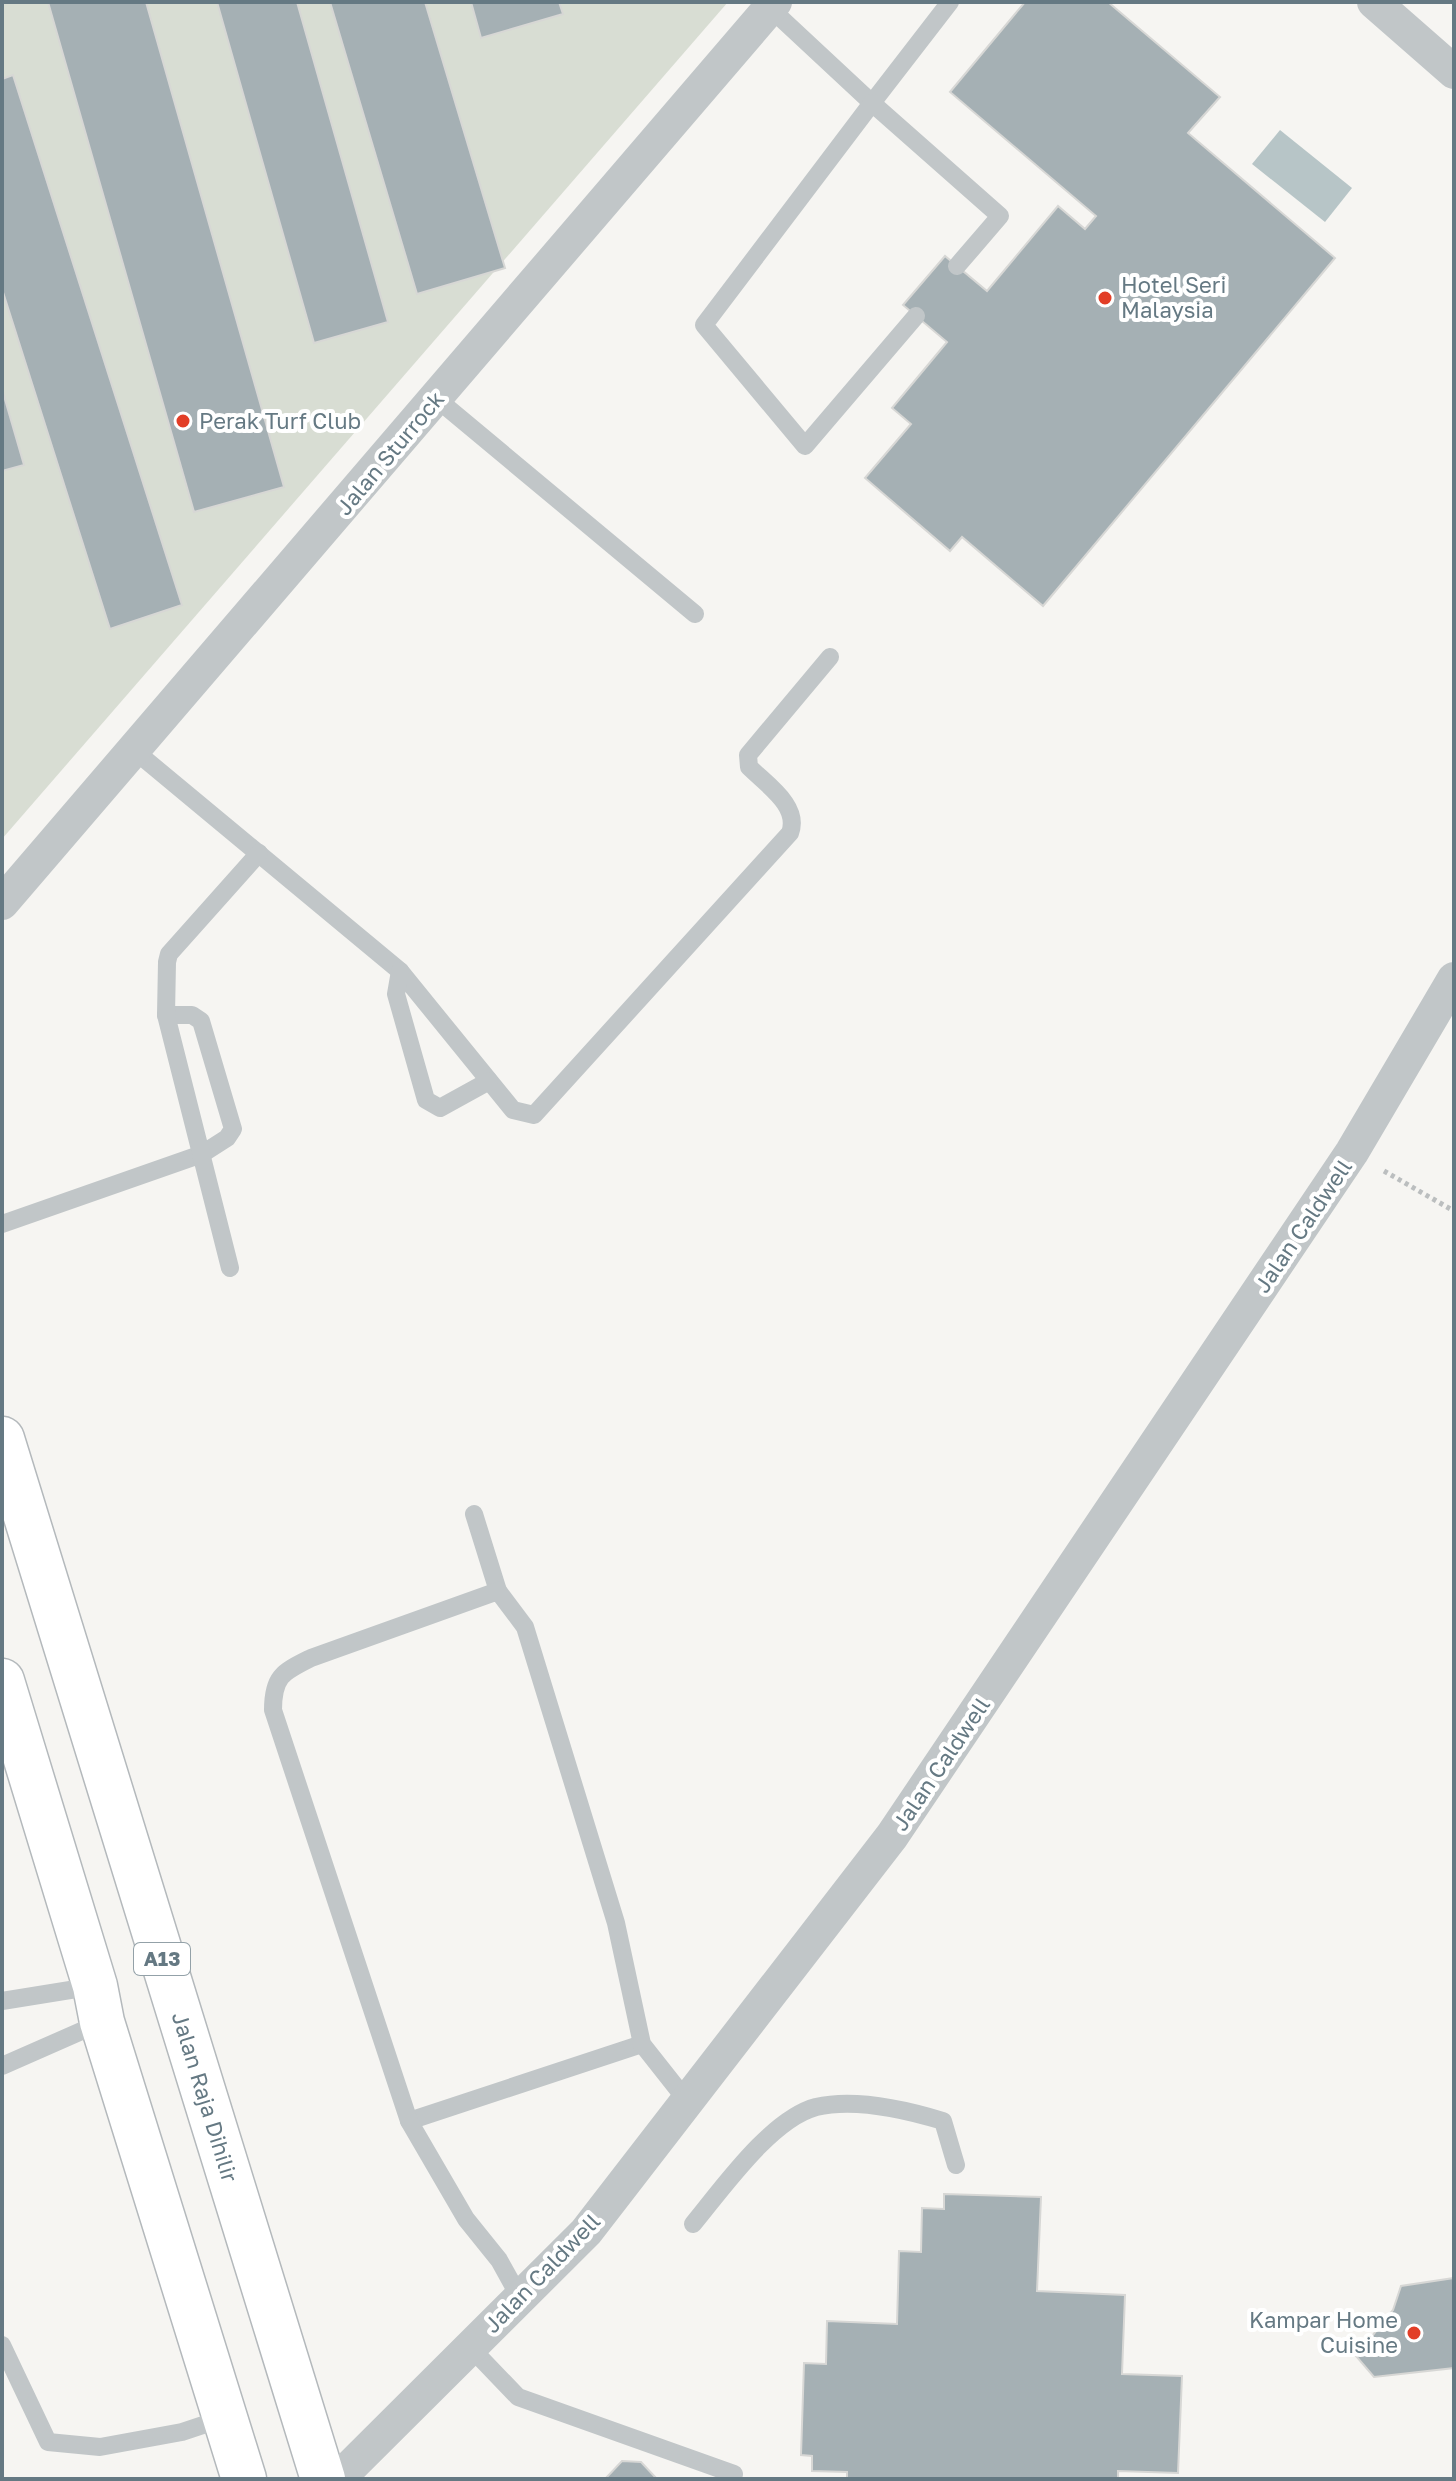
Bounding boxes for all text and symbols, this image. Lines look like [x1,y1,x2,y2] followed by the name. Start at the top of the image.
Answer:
[1121,271,1226,323] place label: Hotel Seri Malaysia
[1096,289,1114,307] marker: Hotel Seri Malaysia
[330,385,449,520] street label: Jalan Sturrock
[199,407,361,434] place label: Perak Turf Club
[174,412,192,430] marker: Perak Turf Club
[1248,1154,1357,1298] street label: Jalan Caldwell
[886,1692,995,1836] street label: Jalan Caldwell
[134,1943,190,1975] road number: A13
[167,2009,244,2186] street label: Jalan Raja Dihilir
[478,2207,605,2338] street label: Jalan Caldwell
[1249,2306,1398,2358] place label: Kampar Home Cuisine
[1405,2324,1423,2342] marker: Kampar Home Cuisine

